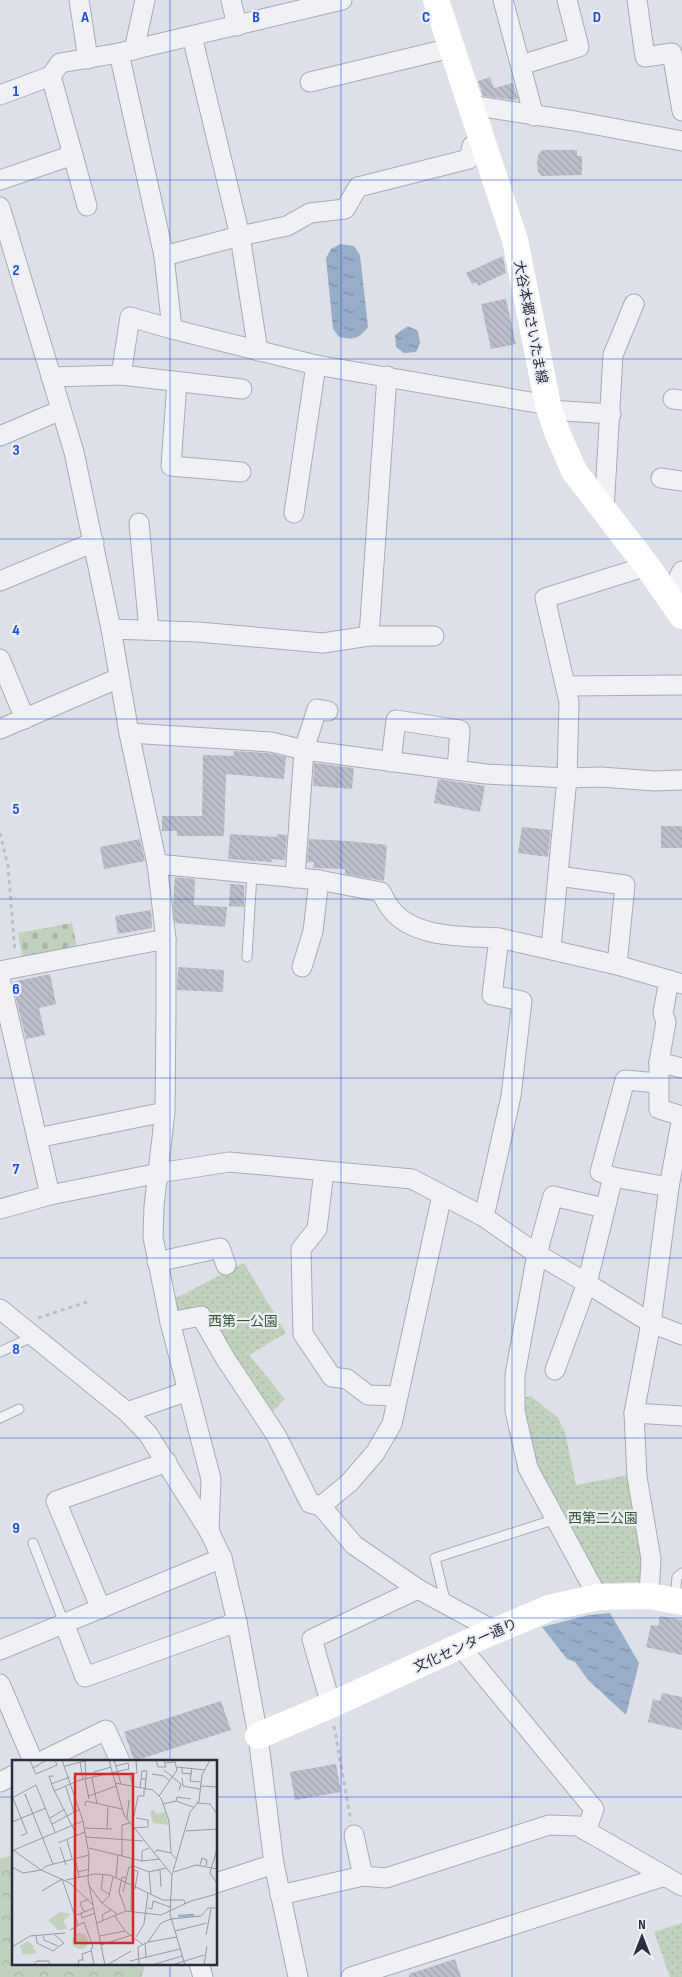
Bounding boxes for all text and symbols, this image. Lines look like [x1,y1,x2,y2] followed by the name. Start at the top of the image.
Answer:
[80,8,89,27] text: A
[252,8,260,27] text: B
[422,8,430,27] text: C
[593,8,601,27] text: D
[13,82,20,101] text: 1
[510,259,551,385] street label: 大谷本郷さいたま線
[12,261,20,280] text: 2
[12,441,20,460] text: 3
[12,621,20,640] text: 4
[12,800,20,819] text: 5
[12,980,20,999] text: 6
[13,1160,20,1179] text: 7
[208,1313,278,1330] park label: 西第一公園
[12,1340,20,1359] text: 8
[568,1510,638,1527] park label: 西第二公園
[12,1519,20,1538] text: 9
[411,1615,520,1676] street label: 文化センター通り
[12,1760,218,1964] inset map
[617,1912,667,1962] north arrow
[638,1916,646,1933] text: N

